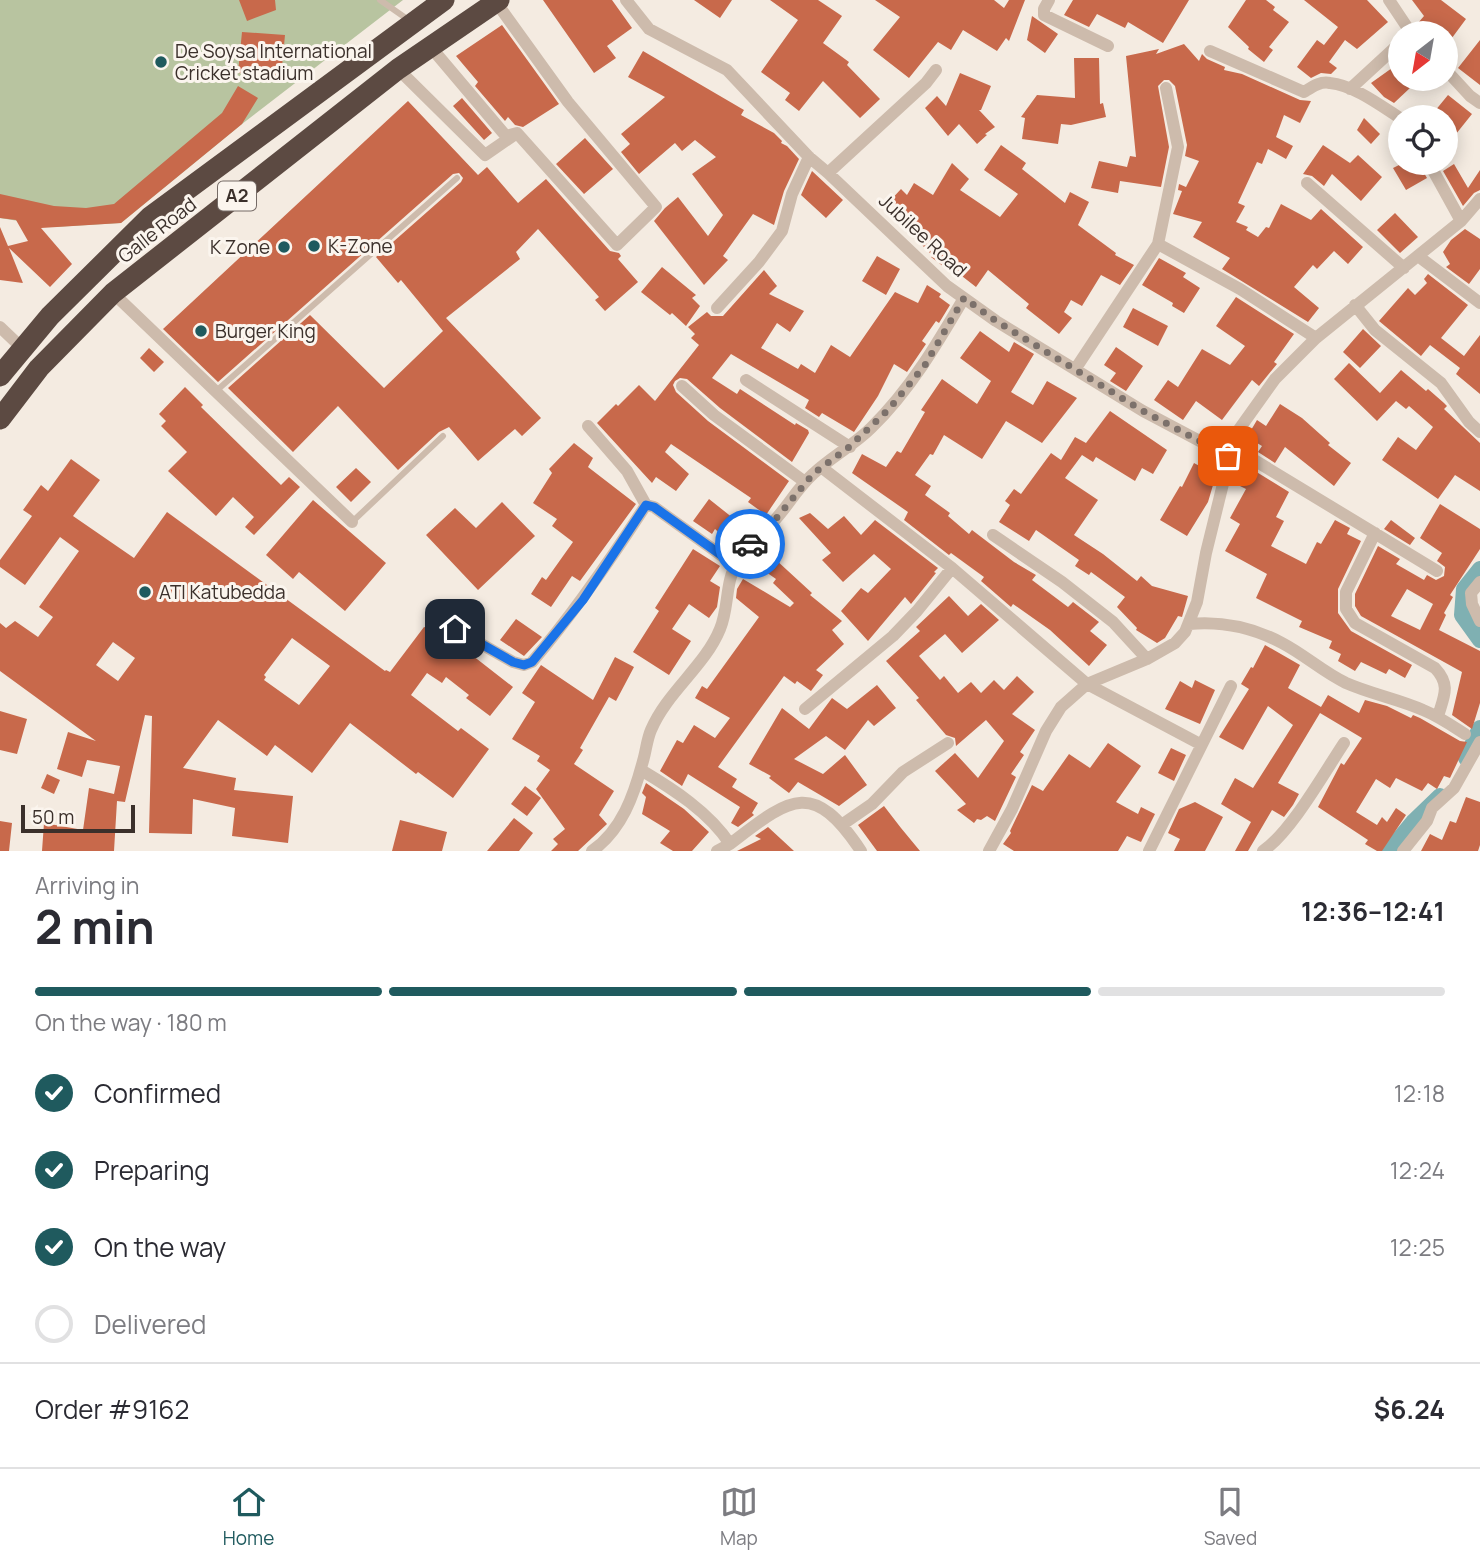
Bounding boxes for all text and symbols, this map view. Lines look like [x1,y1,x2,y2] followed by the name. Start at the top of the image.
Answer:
[1388,21,1458,91] north arrow
[1388,21,1458,175] map controls
[175,38,372,86] place label: De Soysa International Cricket stadium
[153,54,169,70] marker: De Soysa International Cricket stadium
[1388,105,1458,175] button: locate
[218,182,256,210] road number: A2
[873,188,973,282] street label: Jubilee Road
[112,191,202,269] street label: Galle Road
[328,233,393,259] place label: K-Zone
[210,234,270,260] place label: K Zone
[306,238,322,254] marker: K-Zone
[276,239,292,255] marker: K Zone
[215,318,316,344] place label: Burger King
[193,323,209,339] marker: Burger King
[1198,426,1258,486] pin
[1209,437,1247,475] icon: bag
[715,509,785,579] courier
[731,525,769,563] icon: car
[159,579,286,605] place label: ATI Katubedda
[137,584,153,600] marker: ATI Katubedda
[425,599,485,659] pin
[436,610,474,648] icon: home
[21,802,135,834] scale bar
[32,804,74,830] text: 50 m
[35,869,140,901] text: Arriving in
[1301,893,1445,929] text: 12:36–12:41
[35,895,155,958] text: 2 min
[35,1006,227,1038] text: On the way · 180 m
[35,1074,73,1112] icon: check
[94,1075,221,1111] text: Confirmed
[1394,1077,1445,1109] text: 12:18
[35,1151,73,1189] icon: check
[94,1152,210,1188] text: Preparing
[1390,1154,1445,1186] text: 12:24
[35,1228,73,1266] icon: check
[94,1229,226,1265] text: On the way
[1390,1231,1445,1263] text: 12:25
[94,1306,206,1342] text: Delivered
[35,1391,189,1427] text: Order #9162
[1374,1391,1445,1427] text: $6.24
[223,1483,274,1551] tab: Home
[720,1483,758,1551] tab: Map
[1204,1483,1257,1551] tab: Saved

